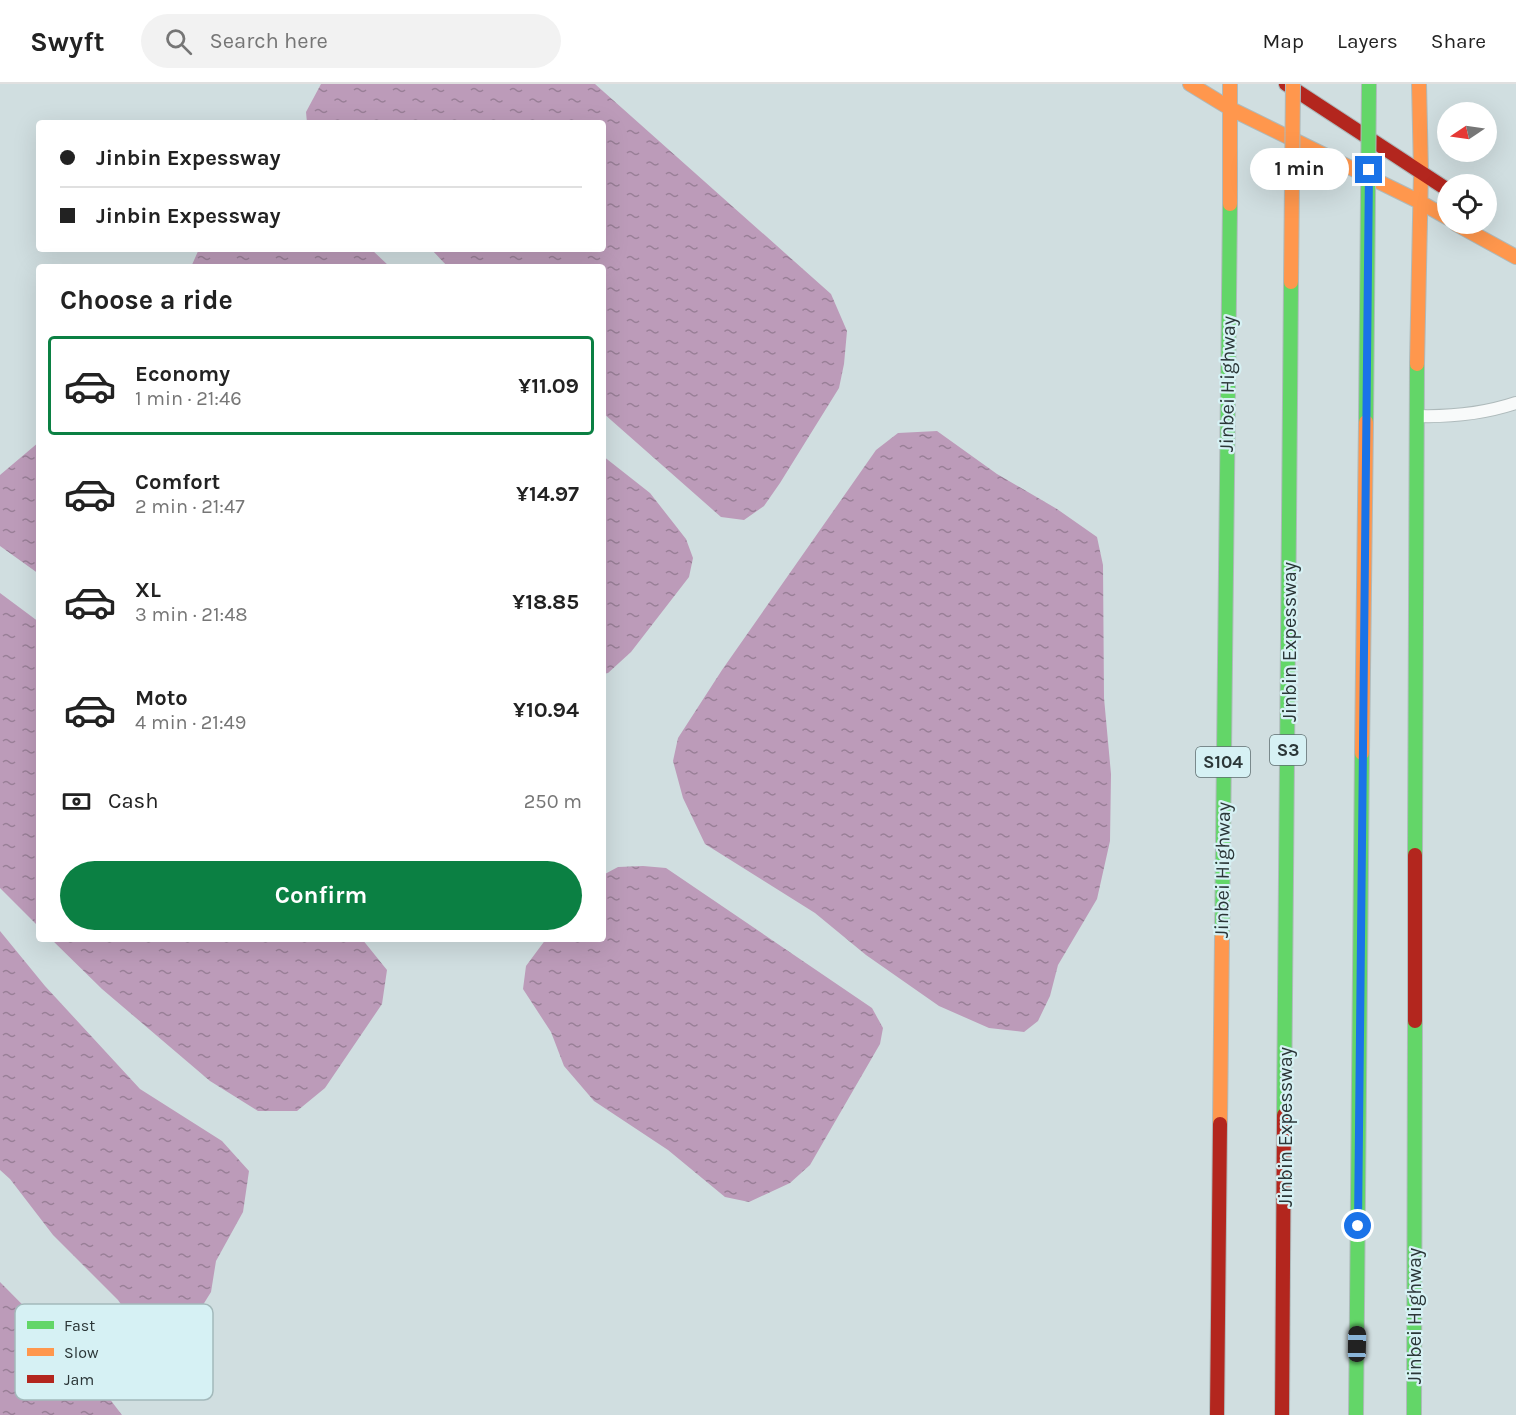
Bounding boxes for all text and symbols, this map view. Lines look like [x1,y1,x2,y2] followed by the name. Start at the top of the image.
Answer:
[141,14,561,68] search box
[30,25,105,58] text: Swyft
[162,25,195,58] icon: search
[210,28,328,54] text: Search here
[1262,29,1304,53] text: Map
[1337,29,1398,53] text: Layers
[1431,29,1486,53] text: Share
[1437,102,1497,162] north arrow
[1437,102,1497,234] map controls
[96,145,281,171] text: Jinbin Expessway
[1249,149,1348,191] callout: 1 min
[1355,156,1382,183] route end
[1274,157,1325,180] text: 1 min
[1437,174,1497,234] button: locate
[96,203,281,229] text: Jinbin Expessway
[60,284,233,316] text: Choose a ride
[1215,316,1240,452] street label: Jinbei Highway
[63,359,117,413] icon: car
[135,361,230,387] text: Economy
[518,373,579,399] text: ¥11.09
[135,387,242,410] text: 1 min · 21:46
[63,467,117,521] icon: car
[135,469,220,495] text: Comfort
[516,481,579,507] text: ¥14.97
[135,495,245,518] text: 2 min · 21:47
[1278,562,1301,722] street label: Jinbin Expessway
[63,575,117,629] icon: car
[135,577,161,603] text: XL
[512,589,579,615] text: ¥18.85
[135,603,248,626] text: 3 min · 21:48
[63,683,117,737] icon: car
[135,685,188,711] text: Moto
[513,697,579,723] text: ¥10.94
[135,711,246,734] text: 4 min · 21:49
[1270,735,1306,765] road number: S3
[1196,747,1250,777] road number: S104
[60,785,93,818] icon: cash
[108,788,158,814] text: Cash
[524,790,582,813] text: 250 m
[1210,802,1235,938] street label: Jinbei Highway
[60,861,582,930] button: Confirm
[1274,1047,1297,1207] street label: Jinbin Expessway
[1344,1212,1371,1239] route start
[1403,1248,1426,1384] street label: Jinbei Highway
[15,1304,213,1400] legend
[64,1316,95,1335] text: Fast
[1348,1326,1366,1362] car
[64,1343,99,1362] text: Slow
[64,1370,94,1389] text: Jam

